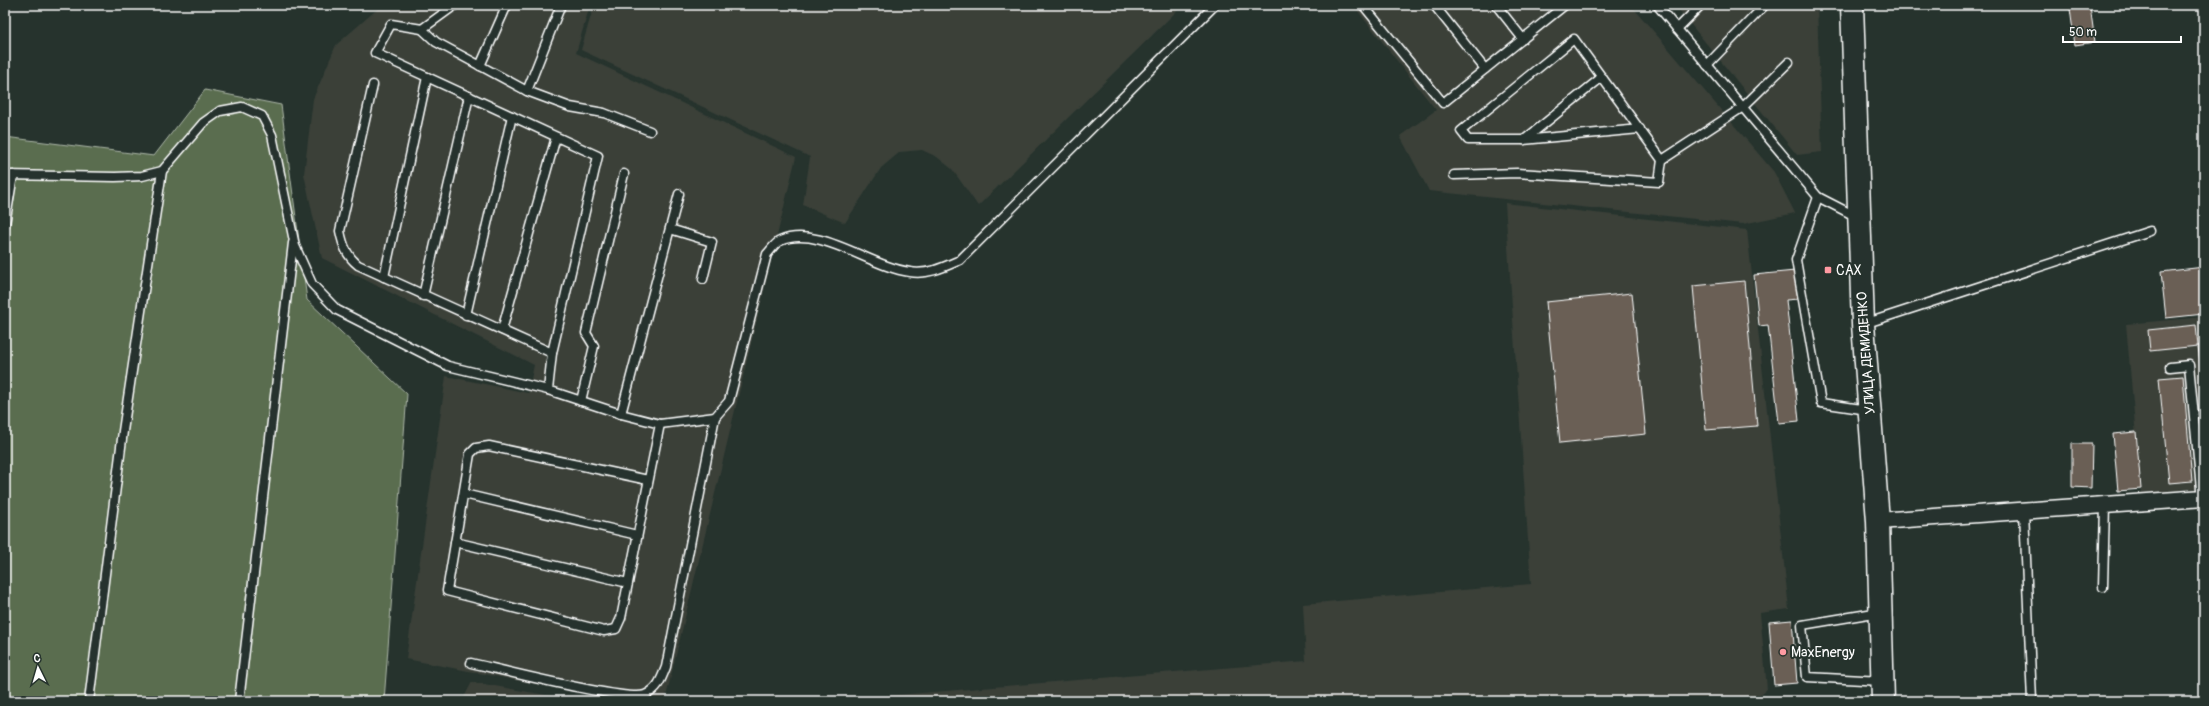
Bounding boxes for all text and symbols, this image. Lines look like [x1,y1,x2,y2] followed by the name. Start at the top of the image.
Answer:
[2063,18,2181,44] scale bar
[2069,25,2097,40] text: 50 m
[1836,262,1862,279] place label: САХ
[1823,265,1833,275] marker: САХ
[1853,291,1879,415] street label: УЛИЦА ДЕМИДЕНКО
[1791,644,1855,661] place label: MaxEnergy
[1778,647,1788,657] marker: MaxEnergy
[18,648,58,688] north arrow
[33,652,41,665] text: С

